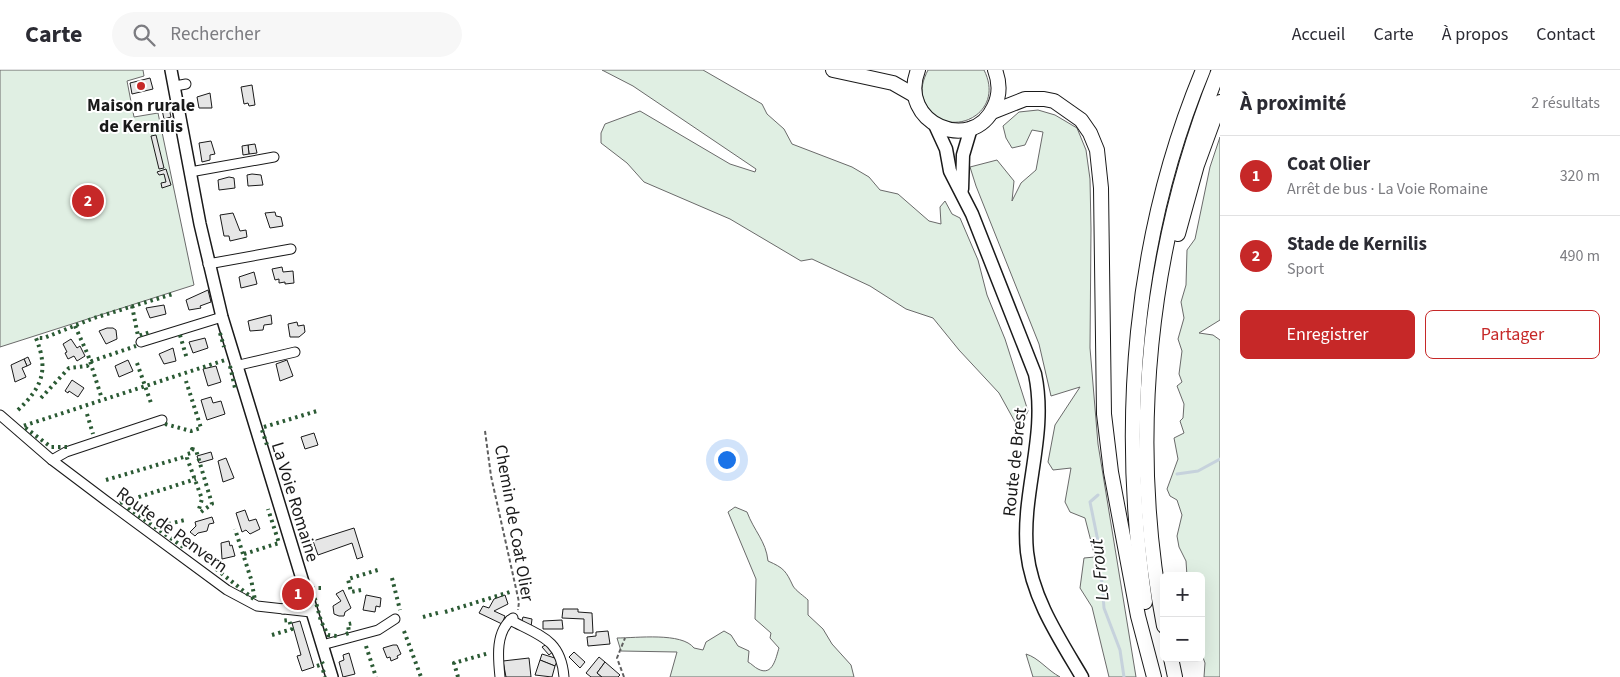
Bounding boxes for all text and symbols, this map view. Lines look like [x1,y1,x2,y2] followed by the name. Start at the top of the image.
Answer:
[112,12,462,57] search box
[25,17,82,52] text: Carte
[130,21,158,49] icon: search
[170,21,260,48] text: Rechercher
[1292,22,1345,47] text: Accueil
[1373,22,1414,47] text: Carte
[1442,22,1508,47] text: À propos
[1536,22,1595,47] text: Contact
[135,80,147,92] marker: Maison rurale de Kernilis
[1240,88,1346,118] text: À proximité
[1531,92,1600,114] text: 2 résultats
[87,93,195,139] place label: Maison rurale de Kernilis
[1287,151,1370,178] text: Coat Olier
[1252,165,1260,187] text: 1
[1560,165,1600,187] text: 320 m
[1287,178,1488,200] text: Arrêt de bus · La Voie Romaine
[72,182,104,220] pin: 2
[1287,231,1427,258] text: Stade de Kernilis
[1252,245,1260,267] text: 2
[1560,245,1600,267] text: 490 m
[1287,258,1324,280] text: Sport
[1240,310,1415,359] button: Enregistrer
[1425,310,1600,359] button: Partager
[997,406,1033,518] street label: Route de Brest
[265,439,325,565] street label: La Voie Romaine
[488,443,540,604] street label: Chemin de Coat Olier
[714,447,740,473] your location
[111,481,233,579] street label: Route de Penvern
[1083,537,1117,602] water label: Le Frout
[1160,572,1205,662] map controls
[1160,572,1205,617] button: +
[282,575,314,613] pin: 1
[1160,617,1205,662] button: −

